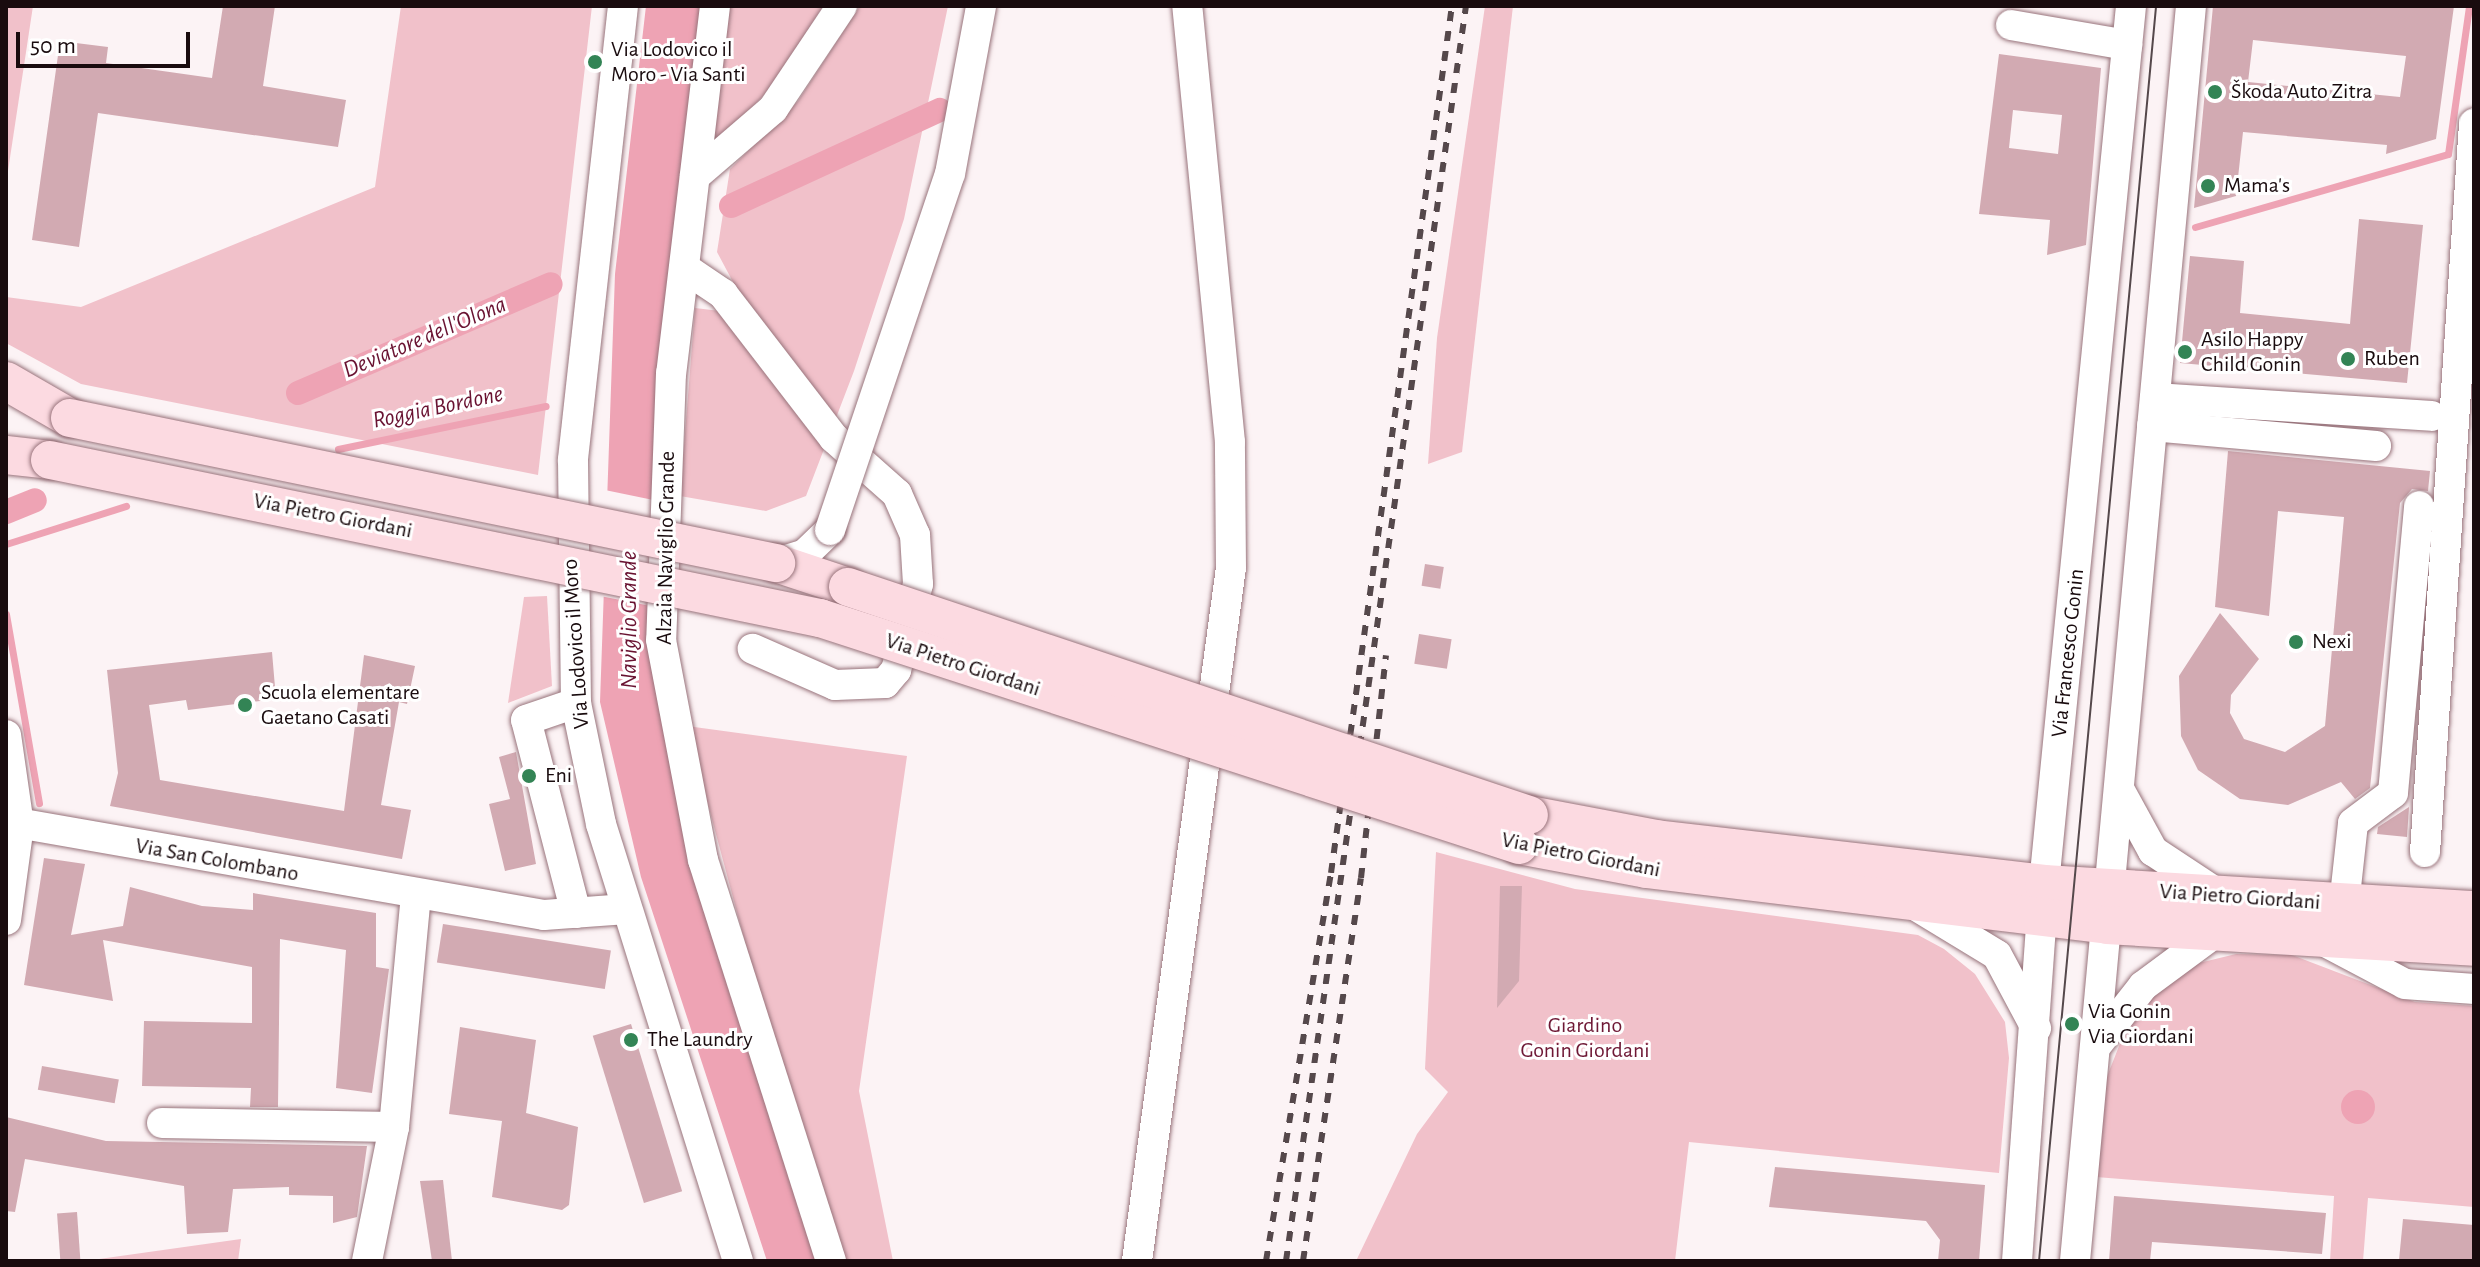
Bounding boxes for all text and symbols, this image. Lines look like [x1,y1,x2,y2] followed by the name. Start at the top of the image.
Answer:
[20,16,194,66] scale bar
[30,34,76,58] text: 50 m
[611,36,746,88] place label: Via Lodovico il Moro - Via Santi
[586,53,604,71] marker: Via Lodovico il Moro - Via Santi
[2231,79,2372,105] place label: Škoda Auto Zitra
[2206,83,2224,101] marker: Škoda Auto Zitra
[2224,173,2290,199] place label: Mama's
[2199,177,2217,195] marker: Mama's
[339,291,511,385] water label: Deviatore dell'Olona
[2201,326,2303,378] place label: Asilo Happy Child Gonin
[2176,343,2194,361] marker: Asilo Happy Child Gonin
[2364,346,2420,372] place label: Ruben
[2339,350,2357,368] marker: Ruben
[370,380,506,436] water label: Roggia Bordone
[651,451,681,645] street label: Alzaia Naviglio Grande
[251,488,415,544] street label: Via Pietro Giordani
[616,551,644,689] water label: Naviglio Grande
[557,558,595,730] street label: Via Lodovico il Moro
[2046,567,2090,739] street label: Via Francesco Gonin
[882,628,1044,702] street label: Via Pietro Giordani
[2312,629,2352,655] place label: Nexi
[2287,633,2305,651] marker: Nexi
[261,679,420,730] place label: Scuola elementare Gaetano Casati
[236,696,254,714] marker: Scuola elementare Gaetano Casati
[545,763,572,789] place label: Eni
[520,767,538,785] marker: Eni
[1499,827,1663,883] street label: Via Pietro Giordani
[133,833,301,887] street label: Via San Colombano
[2159,878,2321,916] street label: Via Pietro Giordani
[2088,998,2194,1050] place label: Via Gonin Via Giordani
[1520,1012,1650,1064] park label: Giardino Gonin Giordani
[2063,1015,2081,1033] marker: Via Gonin Via Giordani
[647,1027,753,1053] place label: The Laundry
[622,1031,640,1049] marker: The Laundry

